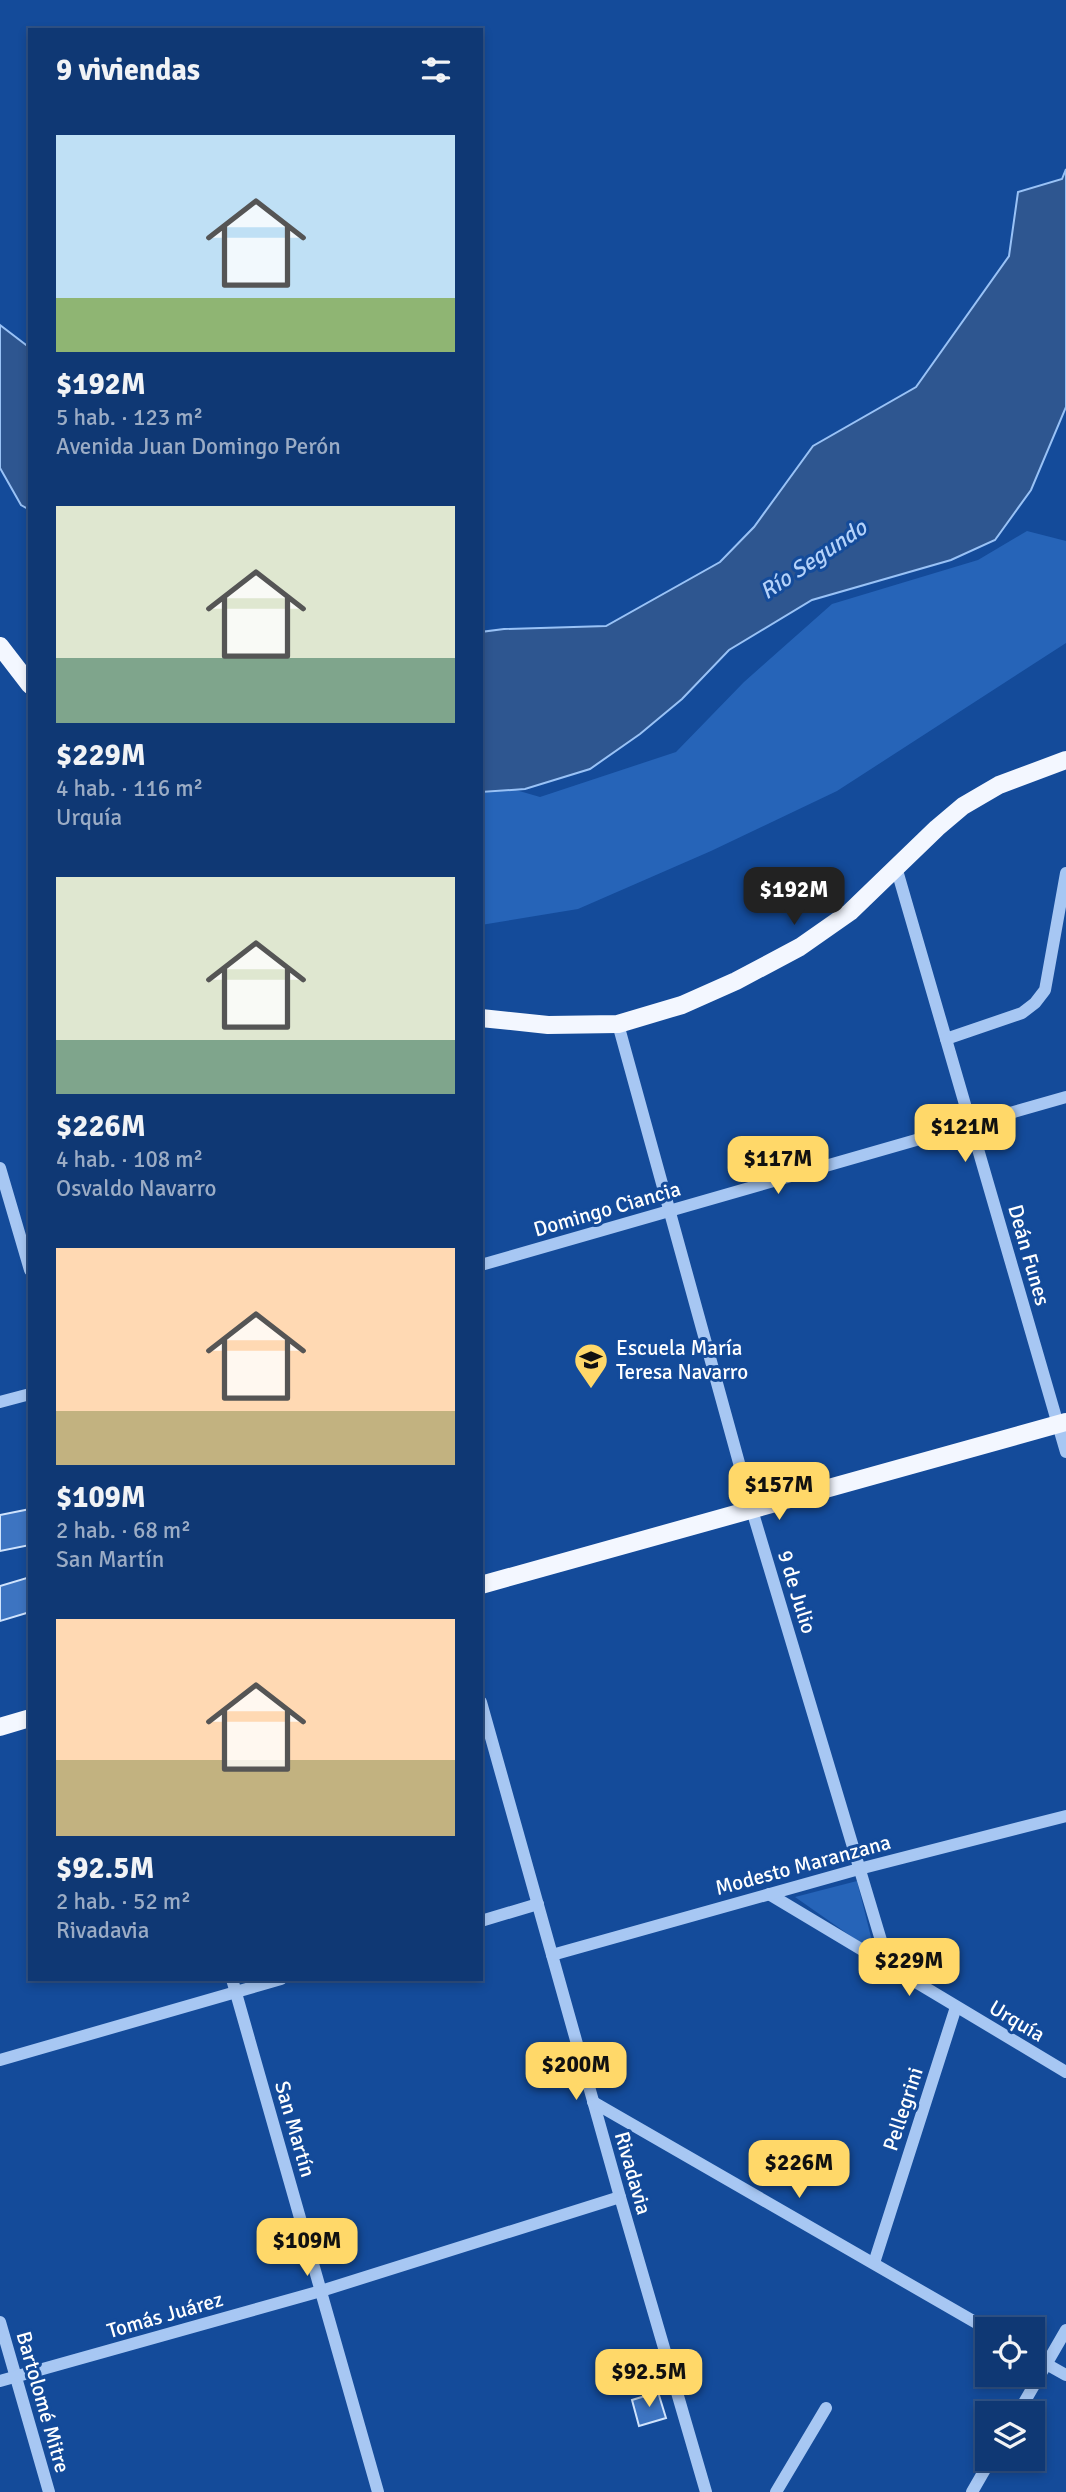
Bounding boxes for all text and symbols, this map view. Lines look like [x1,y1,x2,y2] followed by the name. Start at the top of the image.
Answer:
[417,51,455,89] icon: filters
[56,52,200,89] text: 9 viviendas
[193,180,319,306] icon: home
[56,366,146,403] text: $192M
[56,403,203,432] text: 5 hab. · 123 m²
[56,432,341,461] text: Avenida Juan Domingo Perón
[754,512,873,606] water label: Río Segundo
[193,551,319,677] icon: home
[56,737,146,774] text: $229M
[56,774,203,803] text: 4 hab. · 116 m²
[56,803,122,832] text: Urquía
[745,867,843,927] pin: $192M
[760,875,828,904] text: $192M
[193,922,319,1048] icon: home
[916,1104,1014,1164] pin: $121M
[56,1108,146,1145] text: $226M
[931,1112,999,1141] text: $121M
[729,1136,827,1196] pin: $117M
[744,1144,812,1173] text: $117M
[56,1145,203,1174] text: 4 hab. · 108 m²
[56,1174,217,1203] text: Osvaldo Navarro
[530,1176,684,1242] street label: Domingo Ciancia
[1002,1201,1056,1309] street label: Deán Funes
[193,1293,319,1419] icon: home
[616,1335,748,1385] place label: Escuela María Teresa Navarro
[572,1341,610,1390] school or university icon: Escuela María Teresa Navarro
[730,1462,828,1522] pin: $157M
[745,1470,813,1499] text: $157M
[56,1479,146,1516] text: $109M
[56,1516,191,1545] text: 2 hab. · 68 m²
[56,1545,164,1574] text: San Martín
[772,1547,822,1637] street label: 9 de Julio
[193,1664,319,1790] icon: home
[712,1829,894,1901] street label: Modesto Maranzana
[56,1850,154,1887] text: $92.5M
[56,1887,191,1916] text: 2 hab. · 52 m²
[56,1916,149,1945] text: Rivadavia
[860,1938,958,1998] pin: $229M
[875,1946,943,1975] text: $229M
[984,1994,1050,2048] street label: Urquía
[527,2042,625,2102] pin: $200M
[542,2050,610,2079] text: $200M
[877,2064,929,2154] street label: Pellegrini
[269,2078,321,2180] street label: San Martín
[609,2128,657,2218] street label: Rivadavia
[750,2140,848,2200] pin: $226M
[765,2148,833,2177] text: $226M
[258,2218,356,2278] pin: $109M
[273,2226,341,2255] text: $109M
[104,2286,226,2344] street label: Tomás Juárez
[975,2317,1045,2471] map controls
[975,2317,1045,2387] button: locate
[10,2328,76,2476] street label: Bartolomé Mitre
[592,2350,706,2409] pin: $92.5M
[611,2357,687,2386] text: $92.5M
[975,2401,1045,2471] button: layers

